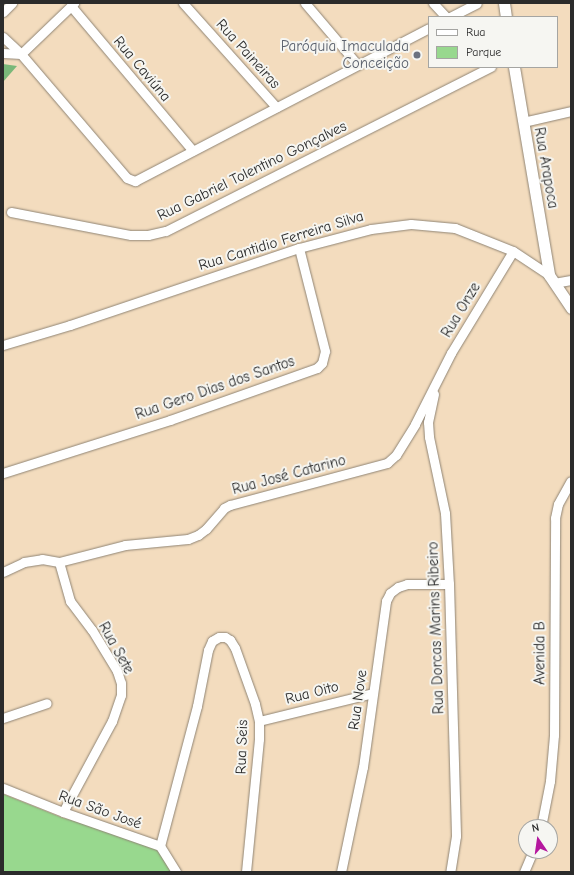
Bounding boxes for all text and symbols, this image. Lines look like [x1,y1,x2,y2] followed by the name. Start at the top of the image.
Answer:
[212,16,284,92] street label: Rua Paineiras
[428,16,558,68] legend
[466,25,485,39] text: Rua
[109,33,175,105] street label: Rua Caviúna
[281,37,409,72] place label: Paróquia Imaculada Conceição
[466,45,501,59] text: Parque
[412,50,422,60] marker: Paróquia Imaculada Conceição
[154,117,350,225] street label: Rua Gabriel Tolentino Gonçalves
[530,126,562,210] street label: Rua Arapoca
[196,207,366,275] street label: Rua Cantidio Ferreira Silva
[438,279,484,341] street label: Rua Onze
[133,352,297,424] street label: Rua Gero Dias dos Santos
[230,451,348,499] street label: Rua José Catarino
[424,541,448,715] street label: Rua Dorcas Marins Ribeiro
[94,619,138,677] street label: Rua Sete
[531,621,549,685] street label: Avenida B
[345,669,371,731] street label: Rua Nove
[284,678,340,708] street label: Rua Oito
[232,719,252,775] street label: Rua Seis
[56,787,144,833] street label: Rua São José
[518,819,558,859] north arrow
[530,821,540,835] text: N

